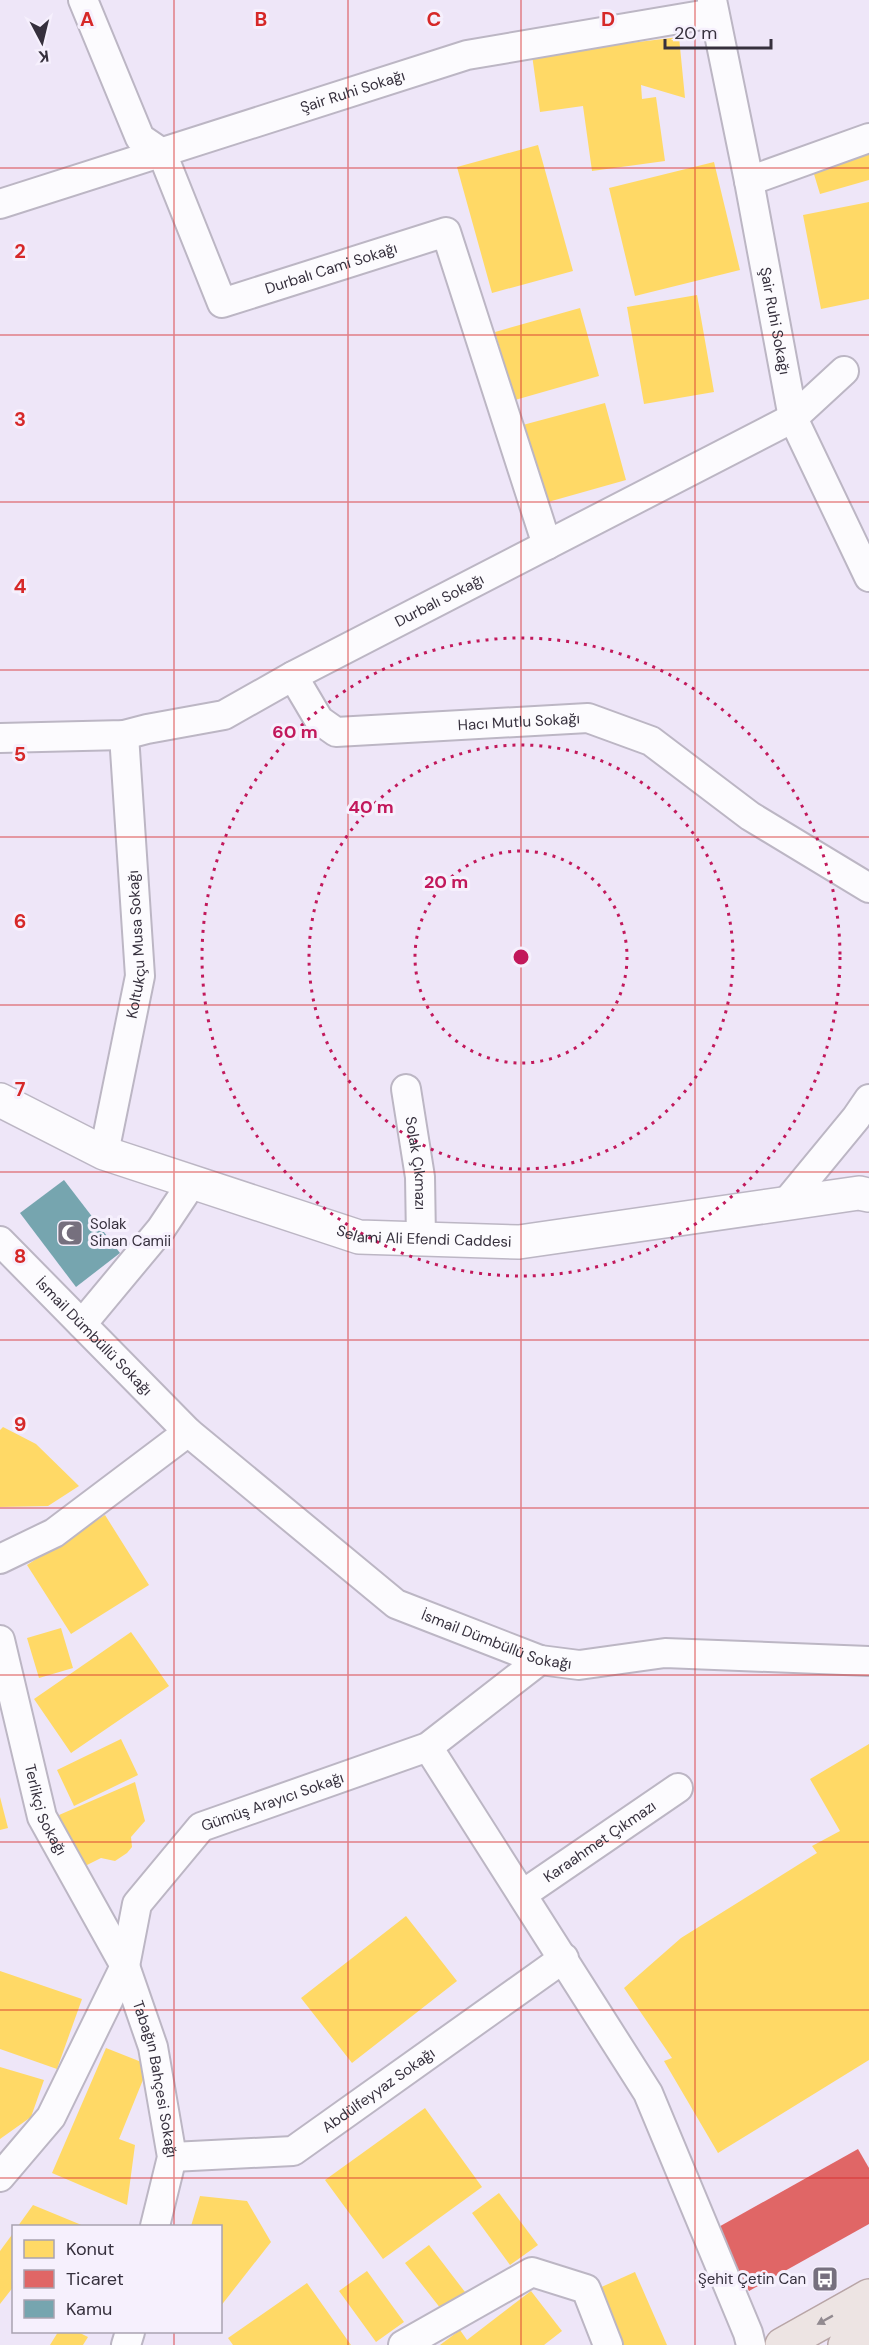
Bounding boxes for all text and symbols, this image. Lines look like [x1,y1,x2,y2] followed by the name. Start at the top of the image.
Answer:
[80,6,94,32] text: A
[255,6,267,32] text: B
[427,6,441,32] text: C
[601,6,615,32] text: D
[12,12,72,72] north arrow
[665,12,772,50] scale bar
[674,21,717,45] text: 20 m
[37,45,50,68] text: K
[298,65,407,118] street label: Şair Ruhi Sokağı
[14,238,26,264] text: 2
[262,238,400,299] street label: Durbalı Cami Sokağı
[755,266,795,376] street label: Şair Ruhi Sokağı
[14,406,26,432] text: 3
[391,569,487,632] street label: Durbalı Sokağı
[14,573,27,599] text: 4
[457,708,580,735] street label: Hacı Mutlu Sokağı
[272,720,318,744] text: 60 m
[14,741,26,767] text: 5
[348,795,394,819] text: 40 m
[122,870,150,1020] street label: Koltukçu Musa Sokağı
[424,870,468,894] text: 20 m
[14,908,26,934] text: 6
[511,947,531,967] centre of rings
[15,1076,26,1102] text: 7
[401,1115,431,1210] street label: Solak Çıkmazı
[90,1214,171,1251] place label: Solak Sinan Camii
[55,1218,85,1248] mosque icon: Solak Sinan Camii
[334,1220,512,1252] street label: Selami Ali Efendi Caddesi
[14,1243,26,1269] text: 8
[31,1273,157,1400] street label: İsmail Dümbüllü Sokağı
[14,1411,26,1437] text: 9
[418,1605,573,1674] street label: İsmail Dümbüllü Sokağı
[20,1762,71,1859] street label: Terlikçi Sokağı
[199,1767,346,1836] street label: Gümüş Arayıcı Sokağı
[540,1796,660,1887] street label: Karaahmet Çıkmazı
[128,1998,182,2159] street label: Tabağın Bahçesi Sokağı
[318,2043,439,2137] street label: Abdülfeyyaz Sokağı
[12,2225,222,2333] legend
[66,2237,114,2261] text: Konut
[810,2264,840,2294] bus stop icon: Şehit Çetin Can
[66,2267,124,2291] text: Ticaret
[698,2269,806,2289] place label: Şehit Çetin Can
[66,2297,112,2321] text: Kamu
[817,2315,834,2325] one-way arrow

